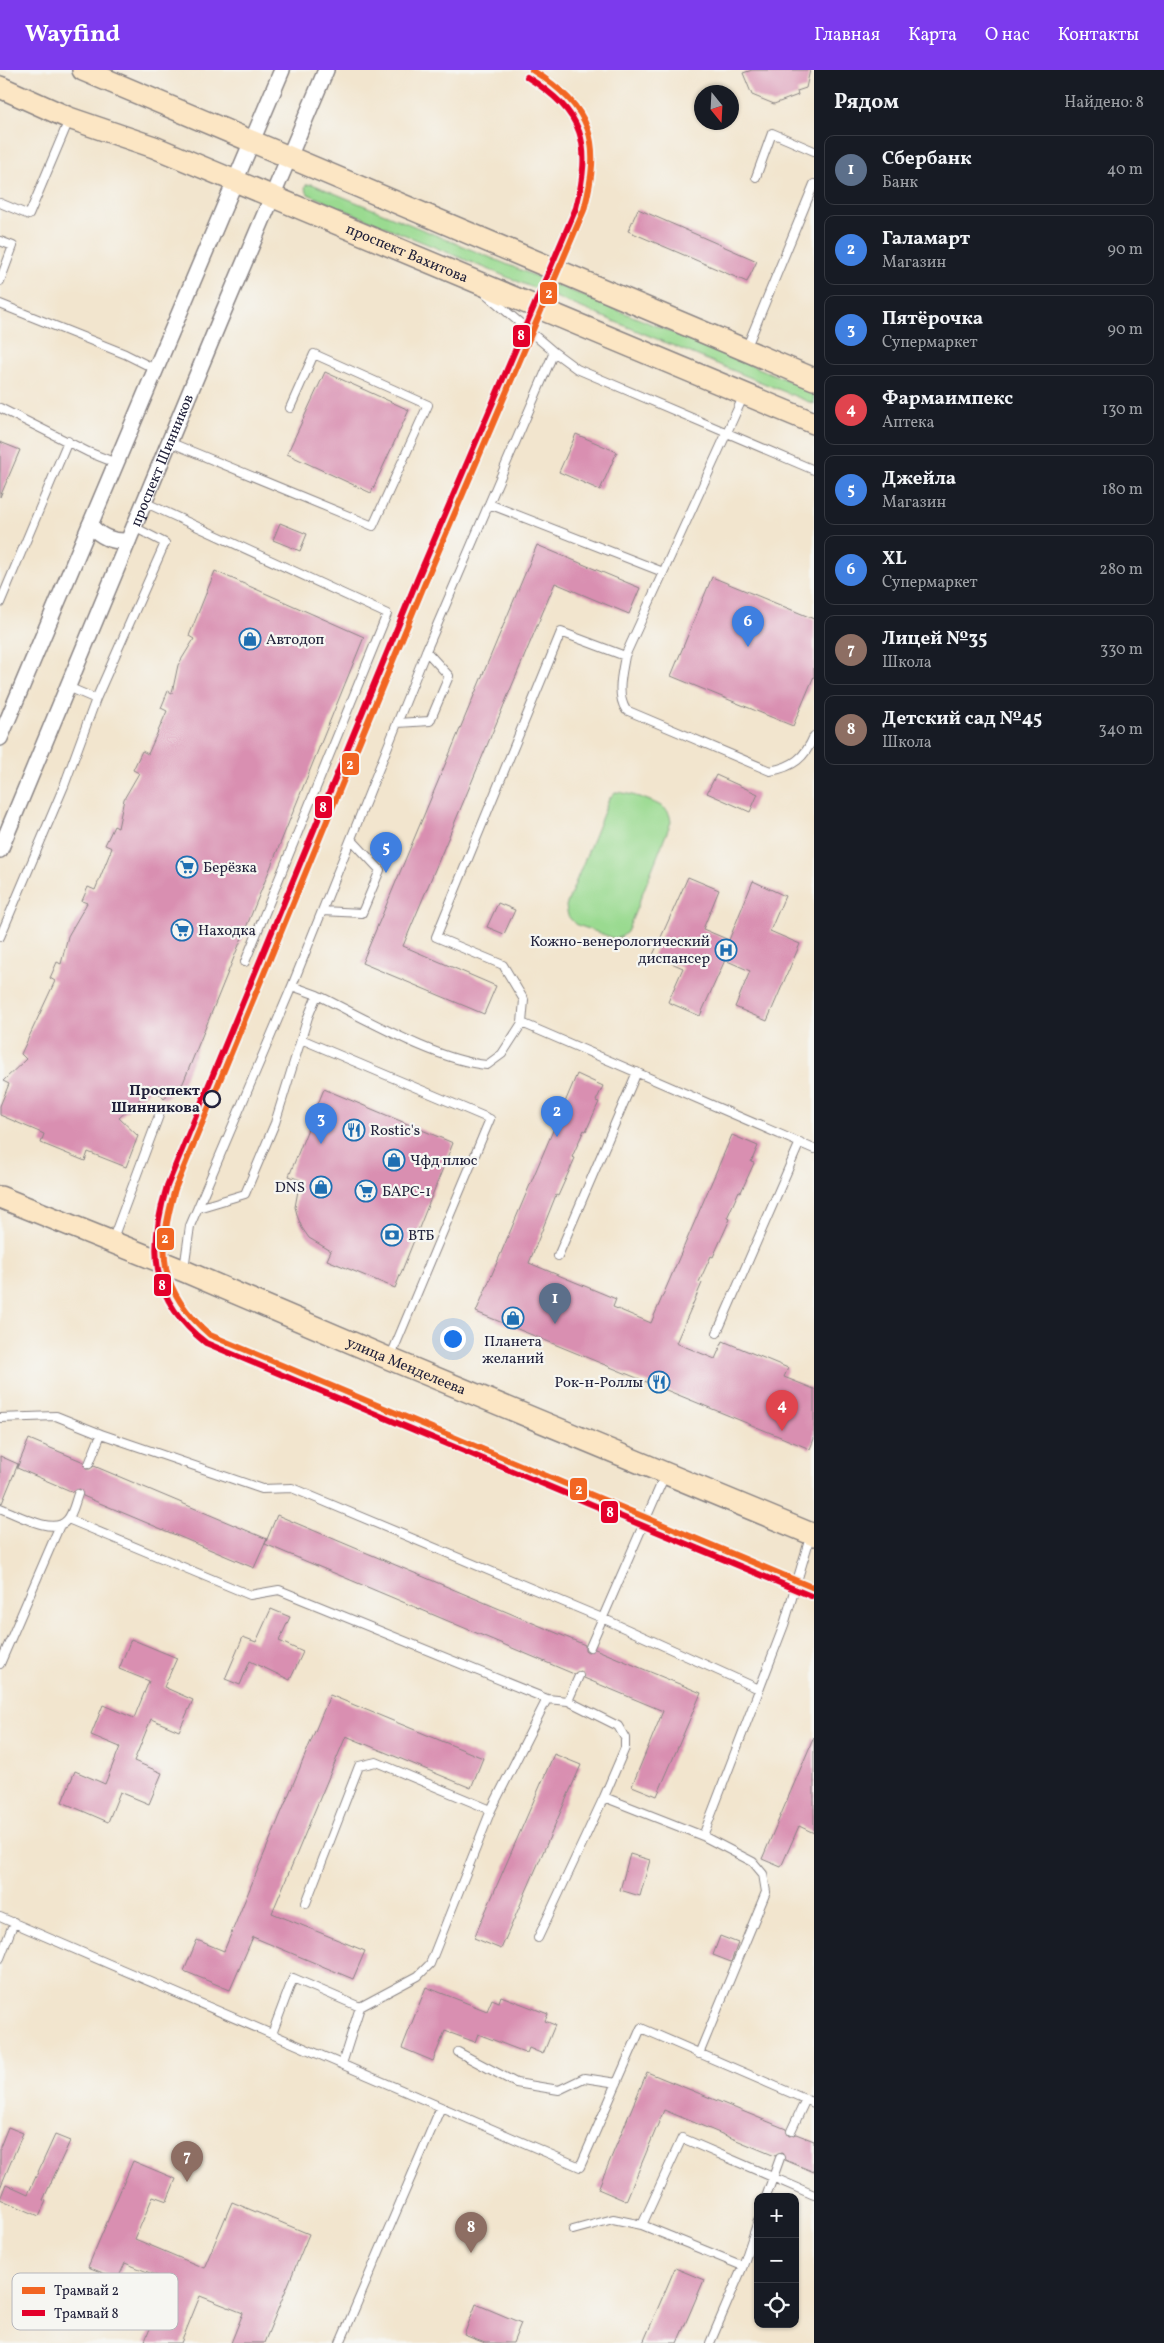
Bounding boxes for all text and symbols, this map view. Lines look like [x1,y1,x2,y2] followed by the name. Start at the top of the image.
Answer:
[25,18,120,52] text: Wayfind
[814,23,880,48] text: Главная
[908,23,957,48] text: Карта
[985,23,1030,48] text: О нас
[1058,23,1139,48] text: Контакты
[694,85,739,130] north arrow
[834,88,899,117] text: Рядом
[1064,92,1144,114] text: Найдено: 8
[882,146,972,172] text: Сбербанк
[848,159,854,181] text: 1
[1107,159,1143,181] text: 40 m
[882,172,918,194] text: Банк
[342,219,471,289] street label: проспект Вахитова
[882,226,970,252] text: Галамарт
[847,239,855,261] text: 2
[1107,239,1143,261] text: 90 m
[882,252,946,274] text: Магазин
[539,281,558,305] line badge: 2
[545,285,553,304] text: 2
[882,306,983,332] text: Пятёрочка
[847,319,855,341] text: 3
[1107,319,1143,341] text: 90 m
[512,324,531,348] line badge: 8
[517,327,525,346] text: 8
[882,332,978,354] text: Супермаркет
[882,386,1013,412] text: Фармаимпекс
[126,391,200,530] street label: проспект Шинников
[846,399,856,421] text: 4
[1102,399,1143,421] text: 130 m
[882,412,935,434] text: Аптека
[882,466,956,492] text: Джейла
[847,479,855,501] text: 5
[1102,479,1143,501] text: 180 m
[882,492,946,514] text: Магазин
[882,546,907,572] text: XL
[847,559,855,581] text: 6
[1099,559,1143,581] text: 280 m
[882,572,978,594] text: Супермаркет
[732,606,764,647] pin: 6
[882,626,987,652] text: Лицей №35
[238,627,262,651] shop icon: Автодоп
[266,630,325,651] place label: Автодоп
[847,639,855,661] text: 7
[1100,639,1143,661] text: 330 m
[882,652,932,674] text: Школа
[882,706,1042,732] text: Детский сад №45
[847,719,855,741] text: 8
[1099,719,1143,741] text: 340 m
[882,732,932,754] text: Школа
[341,752,360,776] line badge: 2
[346,756,354,775] text: 2
[314,795,333,819] line badge: 8
[319,799,327,818] text: 8
[370,832,402,873] pin: 5
[175,855,199,879] supermarket icon: Берёзка
[203,858,257,879] place label: Берёзка
[170,918,194,942] supermarket icon: Находка
[198,921,256,942] place label: Находка
[530,932,710,970] place label: Кожно-венерологический диспансер
[714,938,738,962] hospital icon: Кожно-венерологический диспансер
[111,1081,201,1119] place label: Проспект Шинникова
[203,1090,221,1108] marker: Проспект Шинникова
[541,1096,573,1137] pin: 2
[305,1103,337,1144] pin: 3
[342,1118,366,1142] restaurant icon: Rostic's
[370,1121,420,1142] place label: Rostic's
[382,1148,406,1172] shop icon: Чфд плюс
[410,1151,478,1172] place label: Чфд плюс
[309,1175,333,1199] shop icon: DNS
[275,1178,305,1199] place label: DNS
[354,1179,378,1203] supermarket icon: БАРС-1
[382,1182,431,1203] place label: БАРС-1
[380,1223,404,1247] bank icon: ВТБ
[408,1226,435,1247] place label: ВТБ
[156,1227,175,1251] line badge: 2
[161,1230,169,1249] text: 2
[153,1273,172,1297] line badge: 8
[158,1277,166,1296] text: 8
[539,1283,571,1324] pin: 1
[501,1306,525,1330] shop icon: Планета желаний
[440,1326,466,1352] your location
[482,1332,544,1370] place label: Планета желаний
[343,1333,469,1401] street label: улица Менделеева
[647,1370,671,1394] restaurant icon: Рок-н-Роллы
[555,1373,643,1394] place label: Рок-н-Роллы
[766,1390,798,1431] pin: 4
[569,1477,588,1501] line badge: 2
[575,1481,583,1500] text: 2
[600,1500,619,1524] line badge: 8
[606,1504,614,1523] text: 8
[171,2141,203,2182] pin: 7
[754,2193,799,2328] map controls
[754,2193,799,2238] button: +
[455,2212,487,2253] pin: 8
[754,2238,799,2283] button: −
[12,2273,178,2330] legend
[54,2282,119,2301] text: Трамвай 2
[754,2283,799,2328] button: locate
[54,2305,119,2324] text: Трамвай 8

